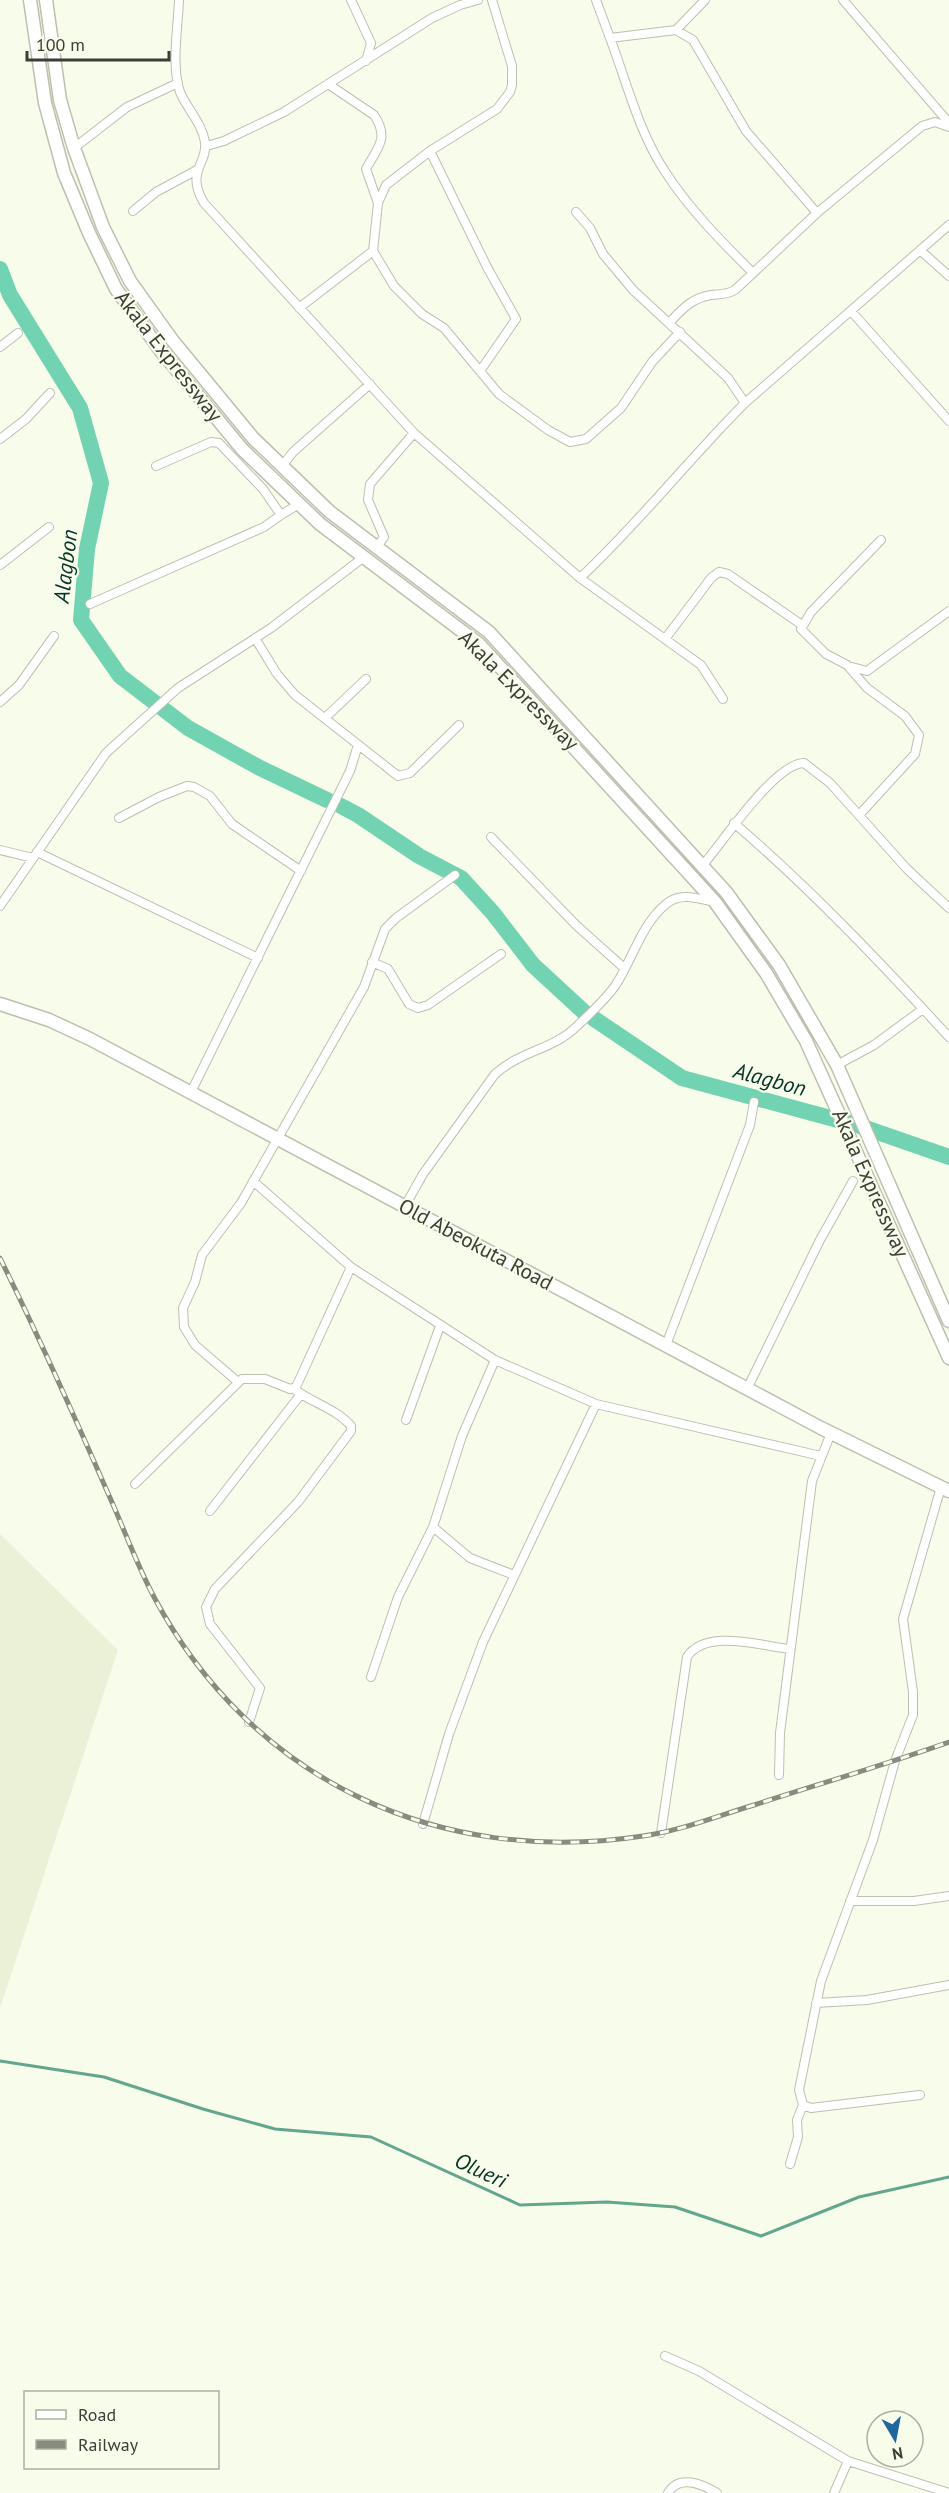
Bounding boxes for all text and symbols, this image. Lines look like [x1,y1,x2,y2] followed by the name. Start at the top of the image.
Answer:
[27,24,170,62] scale bar
[36,33,85,56] text: 100 m
[109,285,229,427] street label: Akala Expressway
[46,528,83,605] water label: Alagbon
[453,624,585,756] street label: Akala Expressway
[730,1056,809,1102] water label: Alagbon
[826,1105,916,1262] street label: Akala Expressway
[394,1192,558,1296] street label: Old Abeokuta Road
[450,2146,513,2195] water label: Olueri
[24,2391,219,2469] legend
[78,2403,116,2426] text: Road
[865,2409,925,2469] north arrow
[78,2433,139,2456] text: Railway
[891,2443,905,2465] text: N

